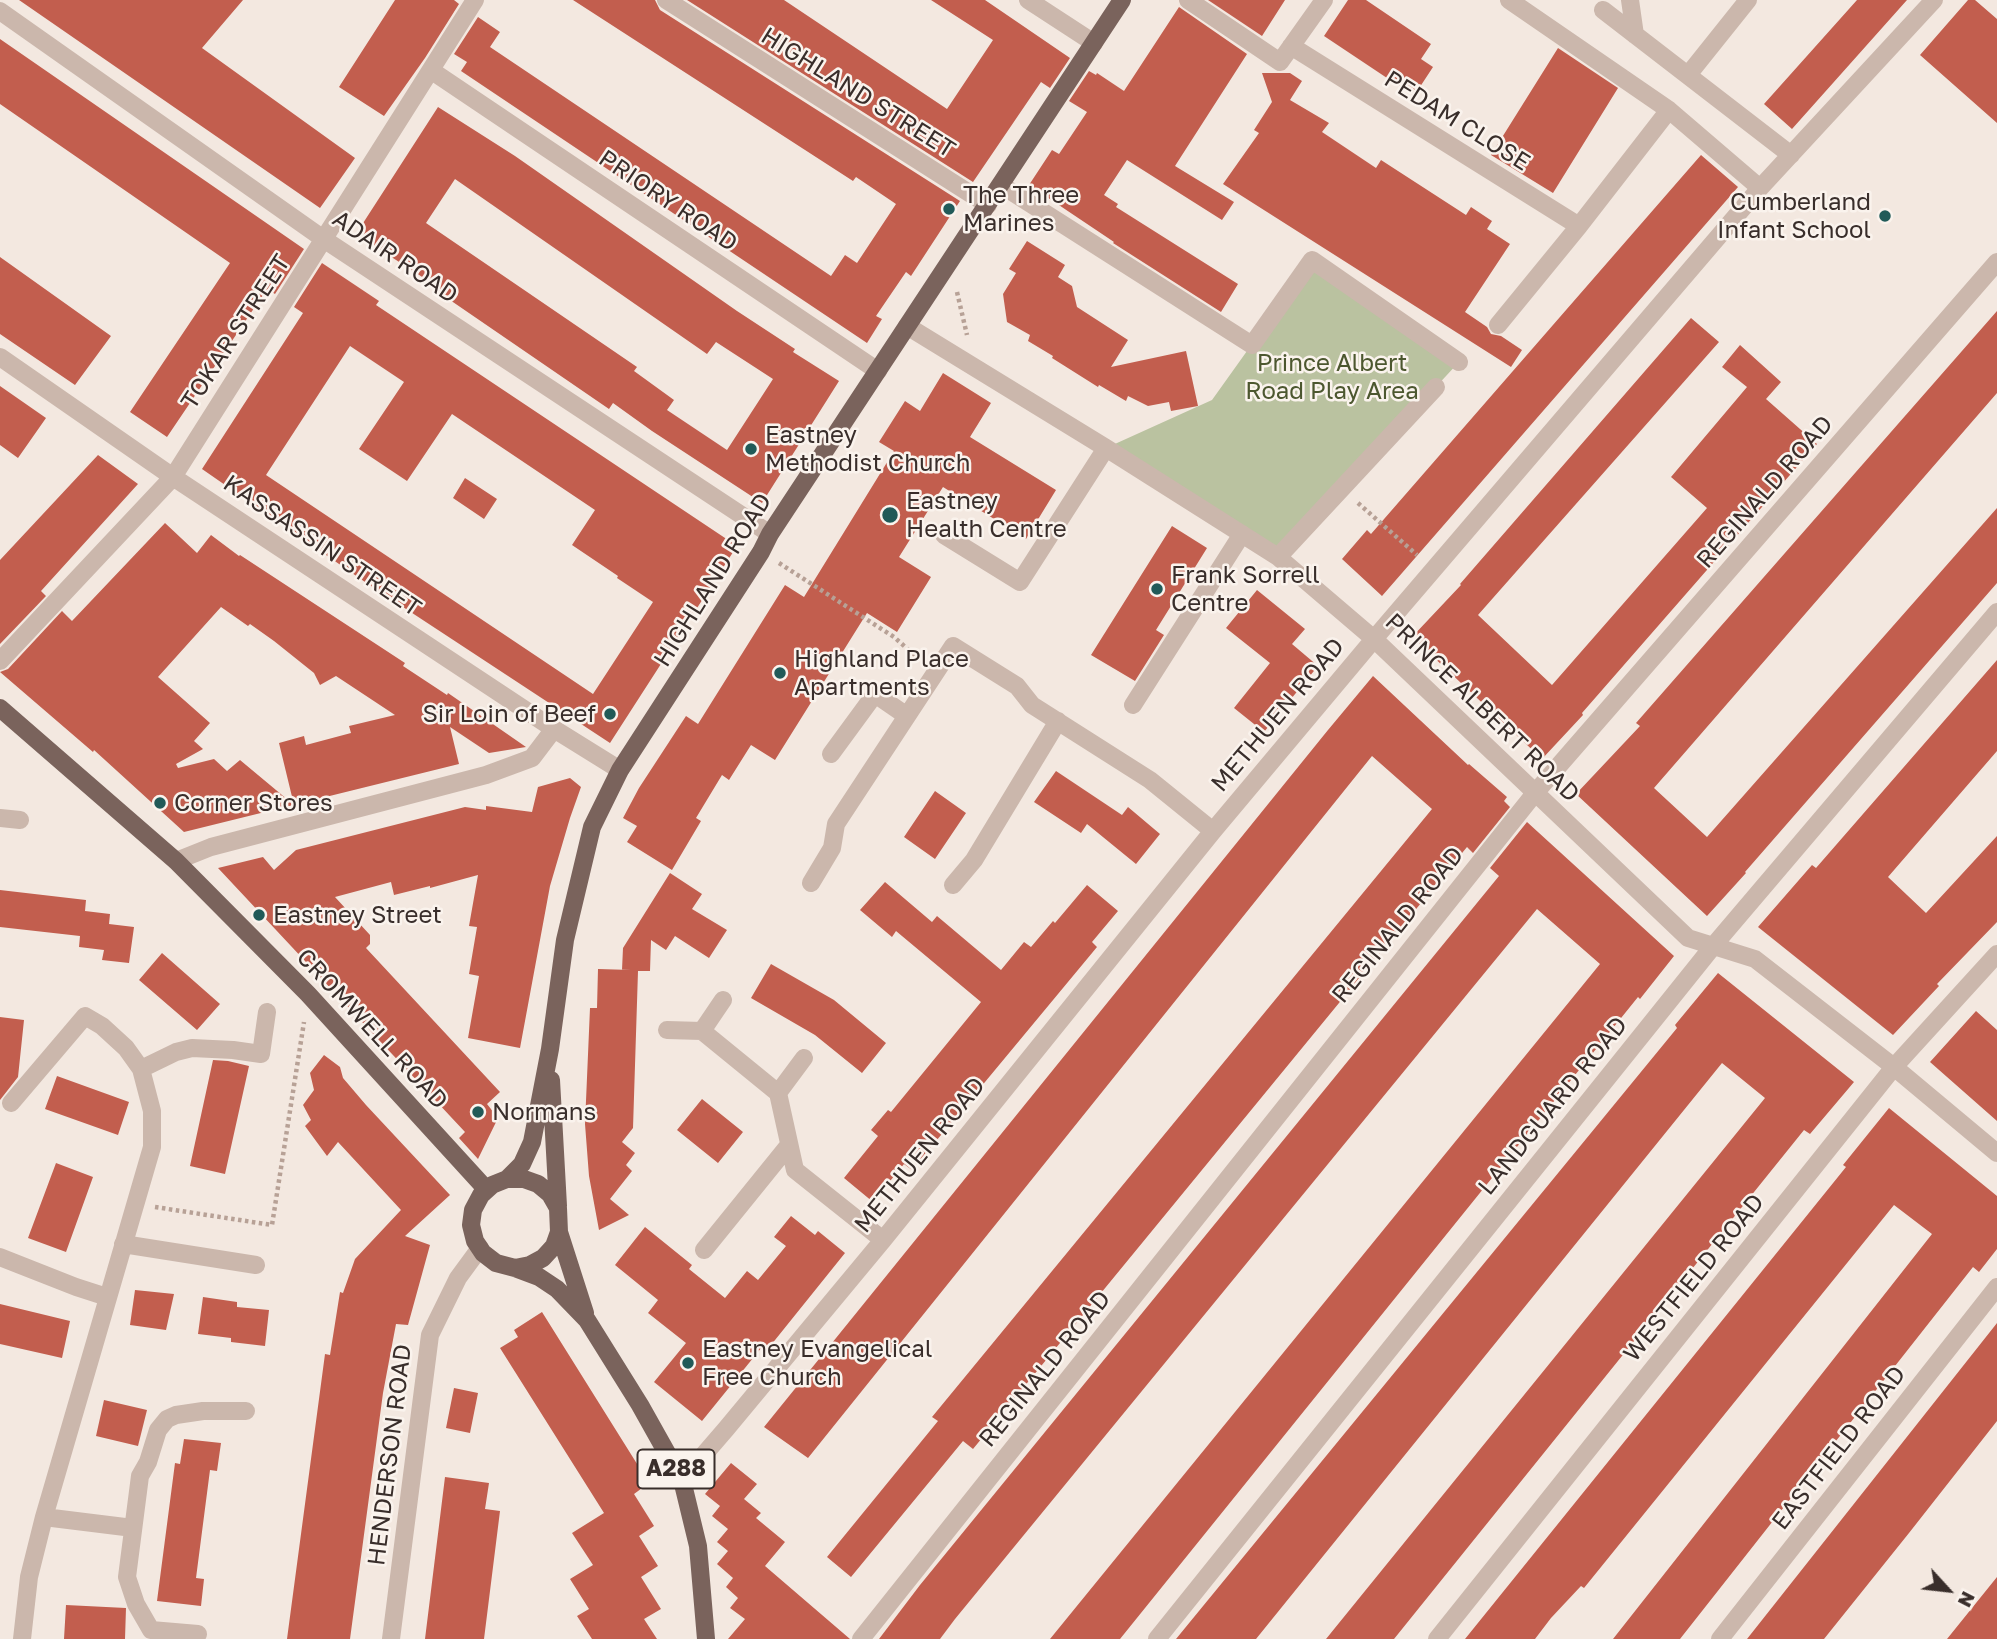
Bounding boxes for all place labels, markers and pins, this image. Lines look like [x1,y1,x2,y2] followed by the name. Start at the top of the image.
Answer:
[963,181,1079,237] place label: The Three Marines
[1717,188,1871,244] place label: Cumberland Infant School
[941,201,957,217] marker: The Three Marines
[1877,208,1893,224] marker: Cumberland Infant School
[765,421,970,477] place label: Eastney Methodist Church
[743,441,759,457] marker: Eastney Methodist Church
[906,487,1067,543] place label: Eastney Health Centre
[880,505,900,525] marker: Eastney Health Centre
[1171,561,1320,617] place label: Frank Sorrell Centre
[1149,581,1165,597] marker: Frank Sorrell Centre
[794,645,969,701] place label: Highland Place Apartments
[772,665,788,681] marker: Highland Place Apartments
[422,700,596,728] place label: Sir Loin of Beef
[602,706,618,722] marker: Sir Loin of Beef
[174,789,333,817] place label: Corner Stores
[152,795,168,811] marker: Corner Stores
[273,901,442,929] place label: Eastney Street
[251,907,267,923] marker: Eastney Street
[492,1098,596,1126] place label: Normans
[470,1104,486,1120] marker: Normans
[702,1335,932,1391] place label: Eastney Evangelical Free Church
[680,1355,696,1371] marker: Eastney Evangelical Free Church

